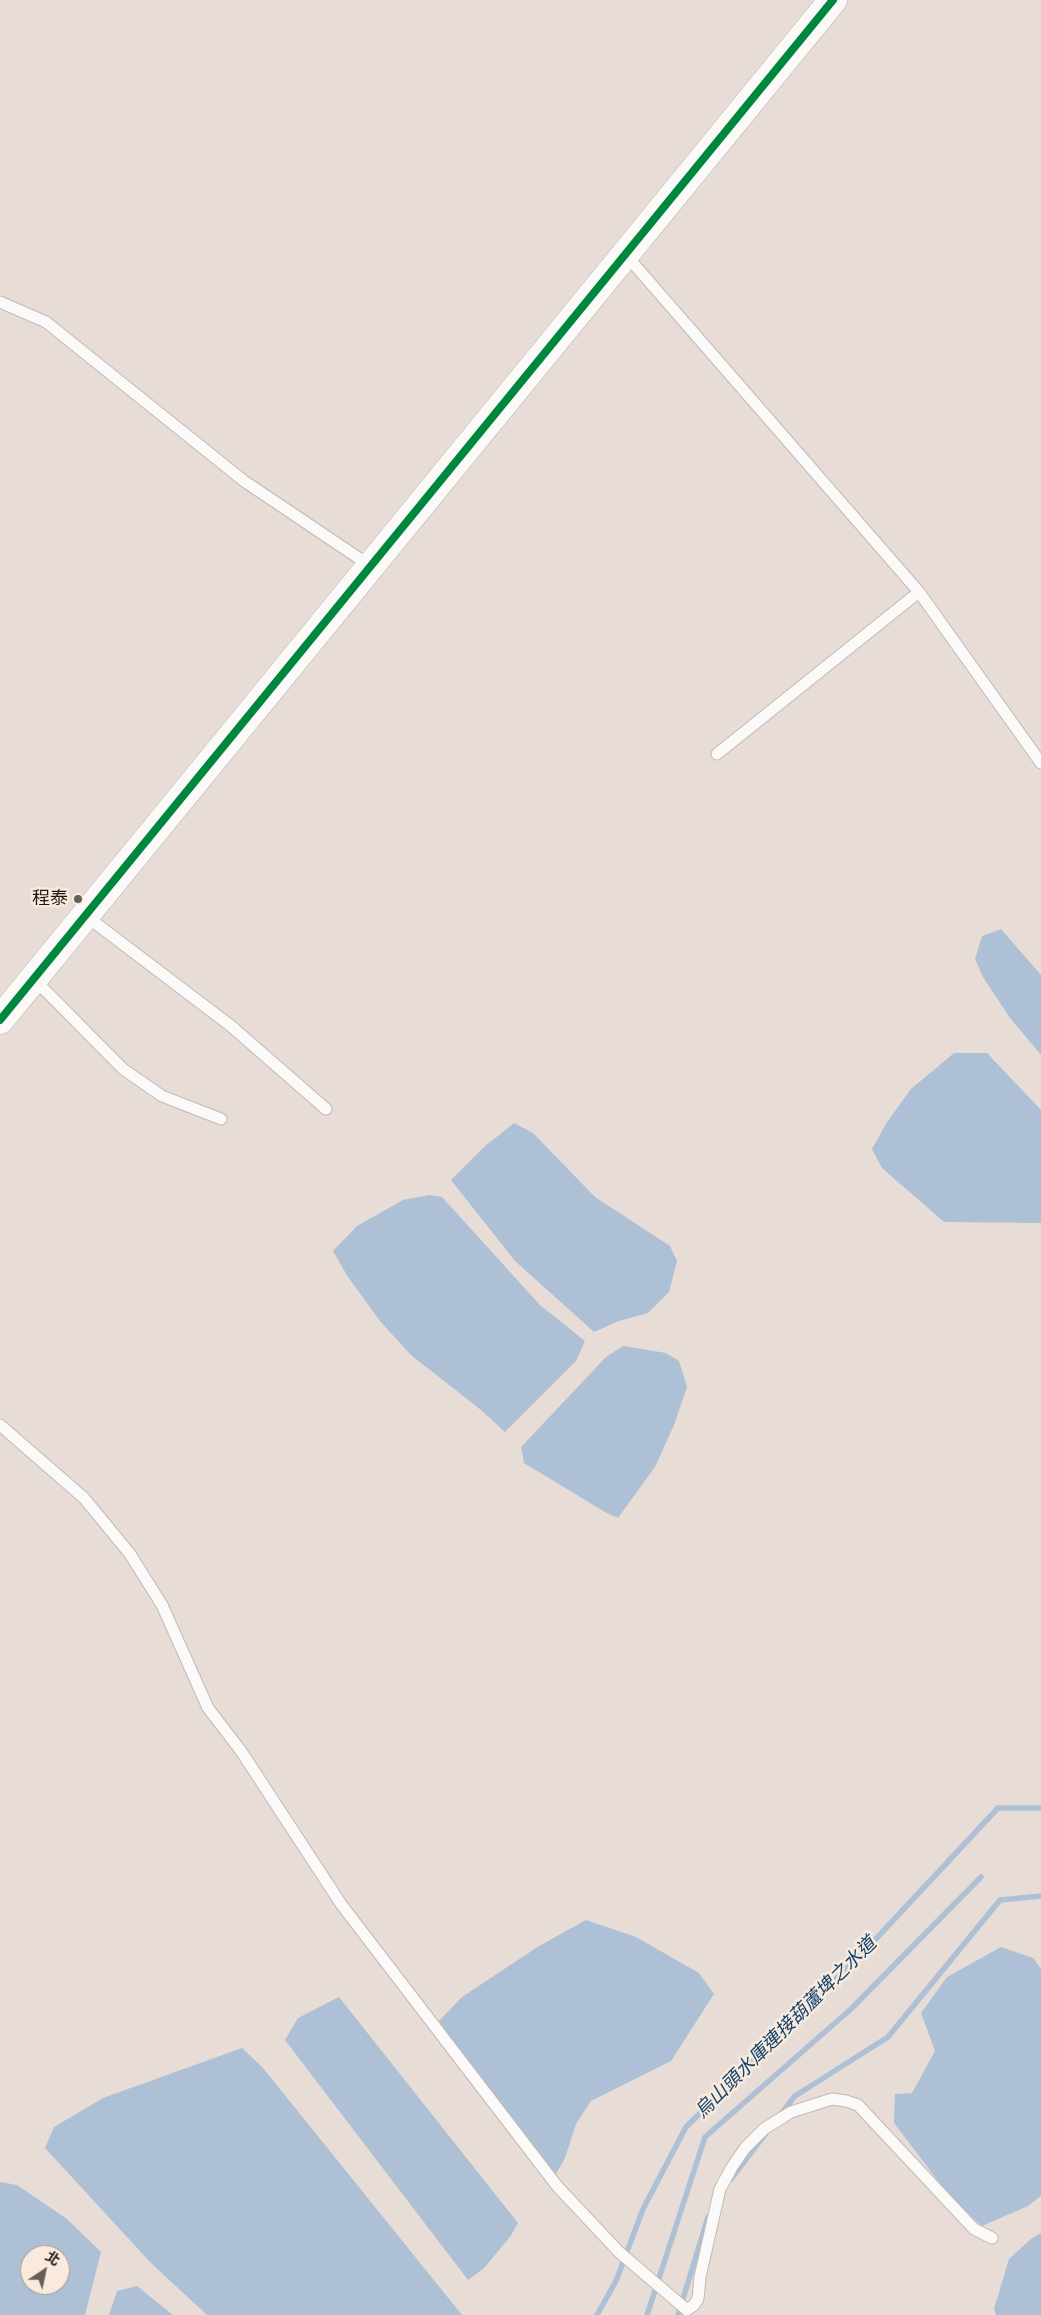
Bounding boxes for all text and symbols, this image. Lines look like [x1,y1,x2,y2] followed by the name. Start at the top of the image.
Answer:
[32,888,68,910] place label: 程泰
[72,893,84,905] marker: 程泰
[691,1933,881,2123] water label: 烏山頭水庫連接葫蘆埤之水道
[20,2245,70,2295] north arrow
[43,2248,63,2269] text: 北

